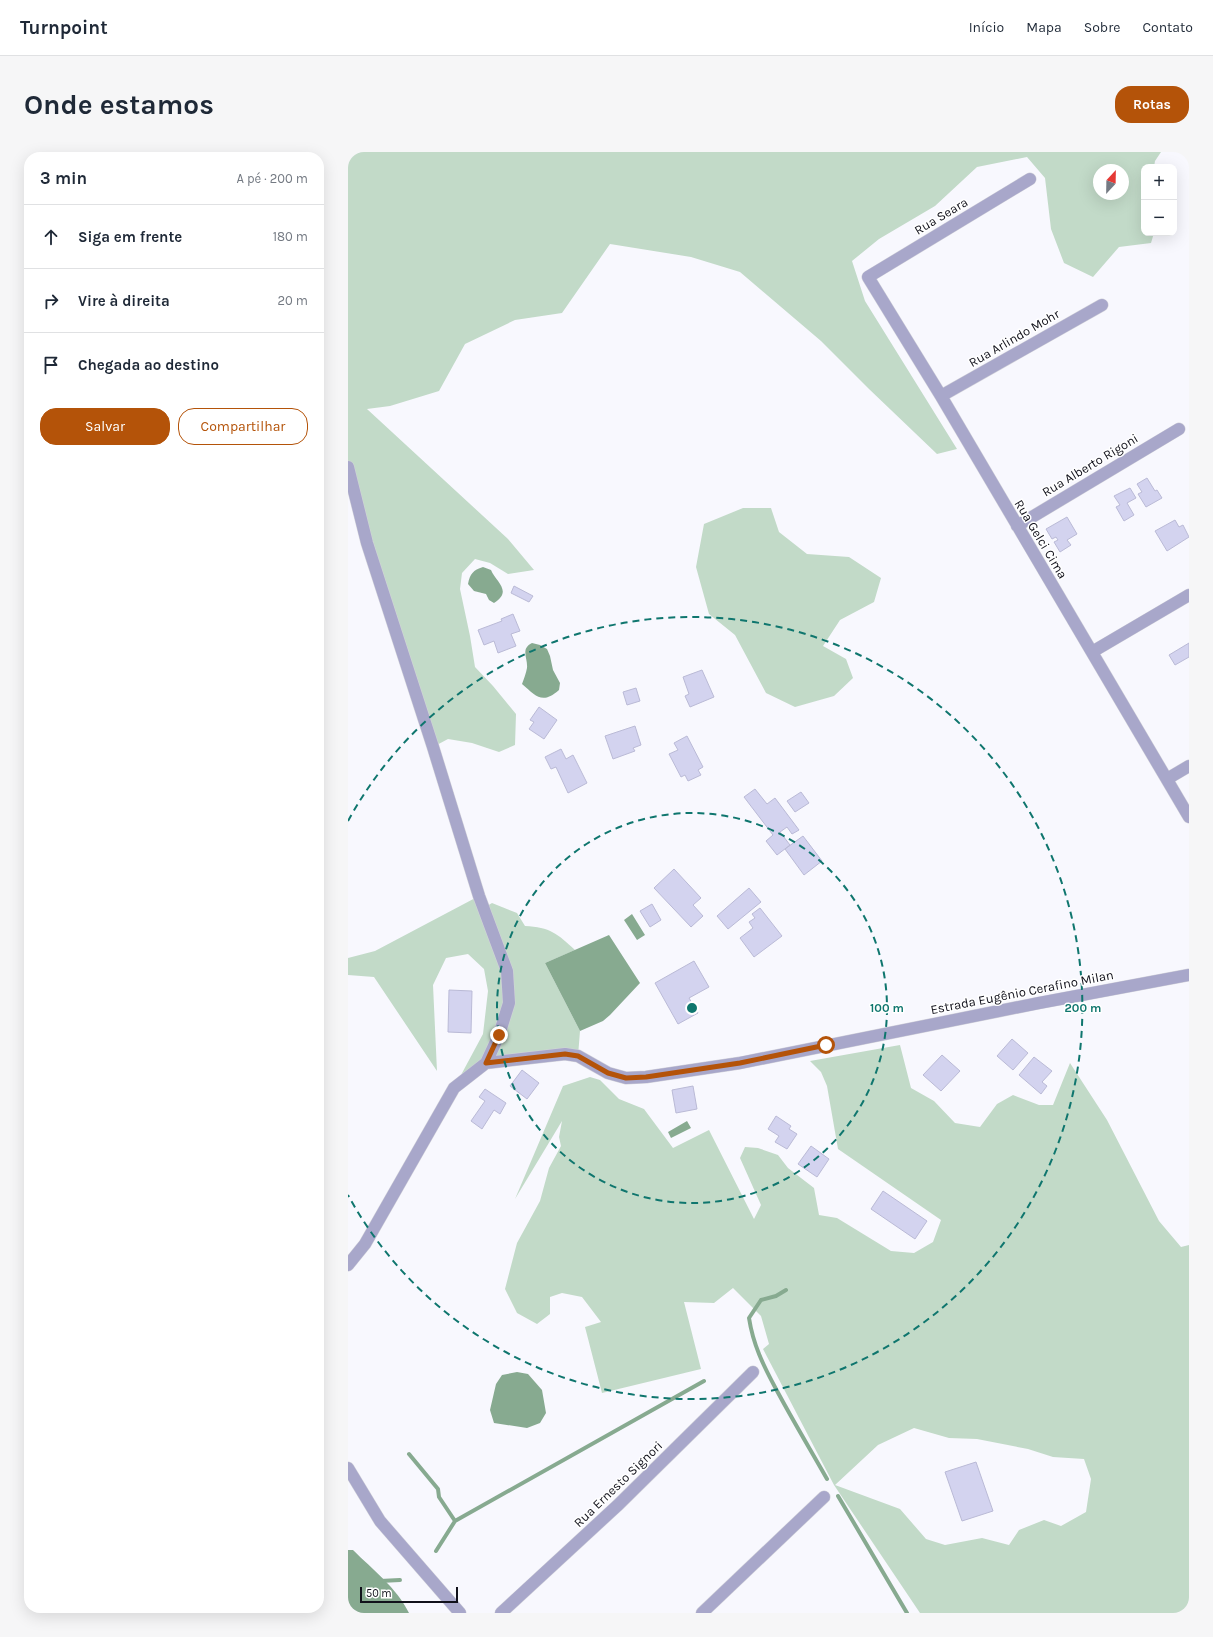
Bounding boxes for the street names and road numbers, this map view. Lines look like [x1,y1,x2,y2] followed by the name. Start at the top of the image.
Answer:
[912,194,970,238] street label: Rua Seara
[966,306,1062,370] street label: Rua Arlindo Mohr
[1039,430,1141,500] street label: Rua Alberto Rigoni
[1011,497,1071,581] street label: Rua Gelci Cima
[929,967,1115,1017] street label: Estrada Eugênio Cerafino Milan
[571,1438,665,1530] street label: Rua Ernesto Signori

